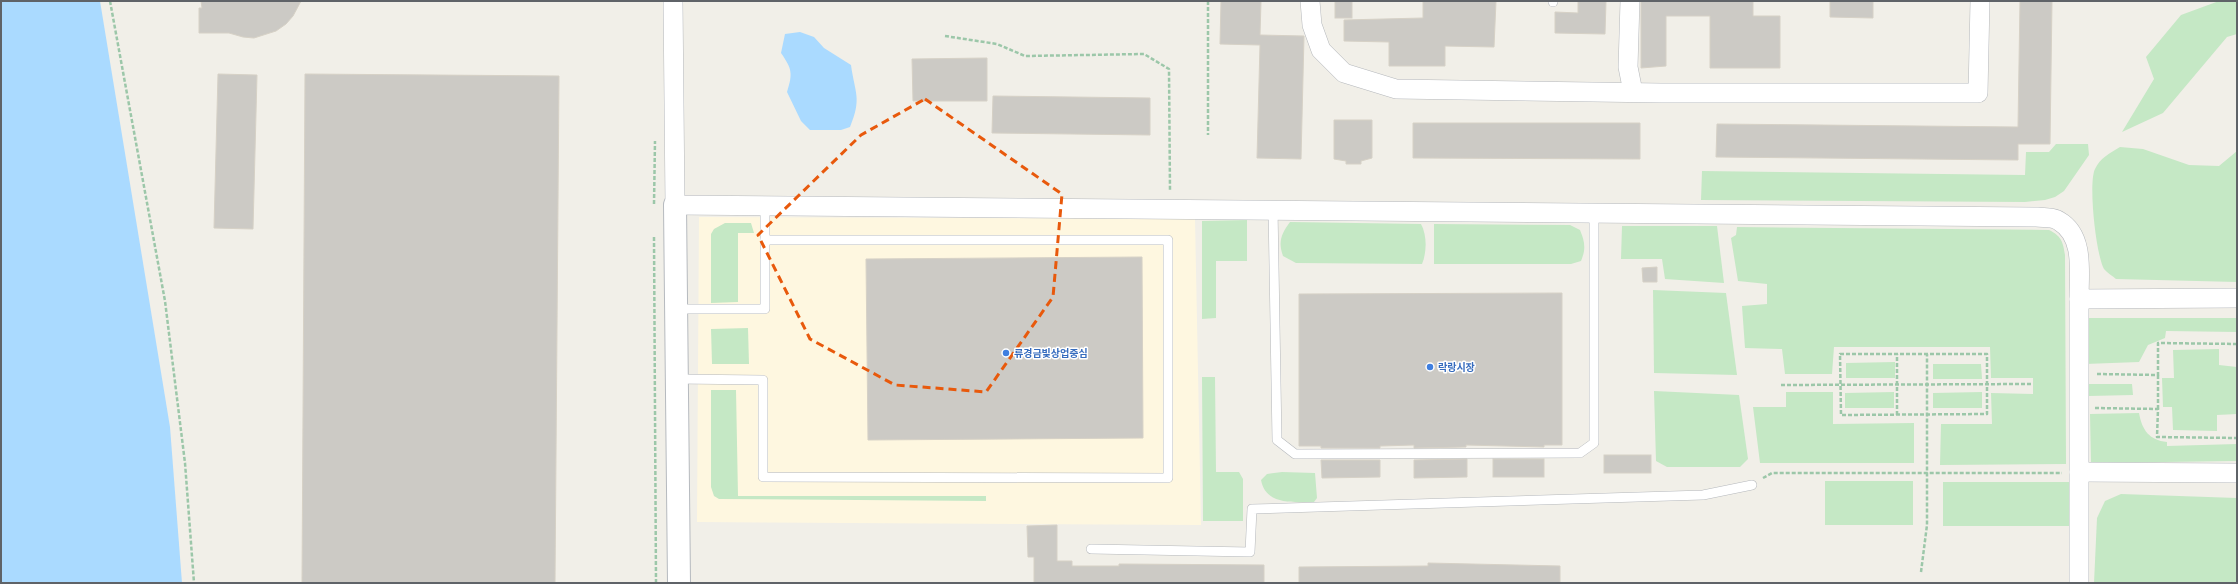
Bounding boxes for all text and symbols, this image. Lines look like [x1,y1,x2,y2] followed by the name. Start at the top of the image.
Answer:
[1014,347,1088,359] place label: 류경금빛상업중심
[1001,348,1011,358] marker: 류경금빛상업중심
[1438,361,1475,373] place label: 락랑시장
[1425,362,1435,372] marker: 락랑시장

